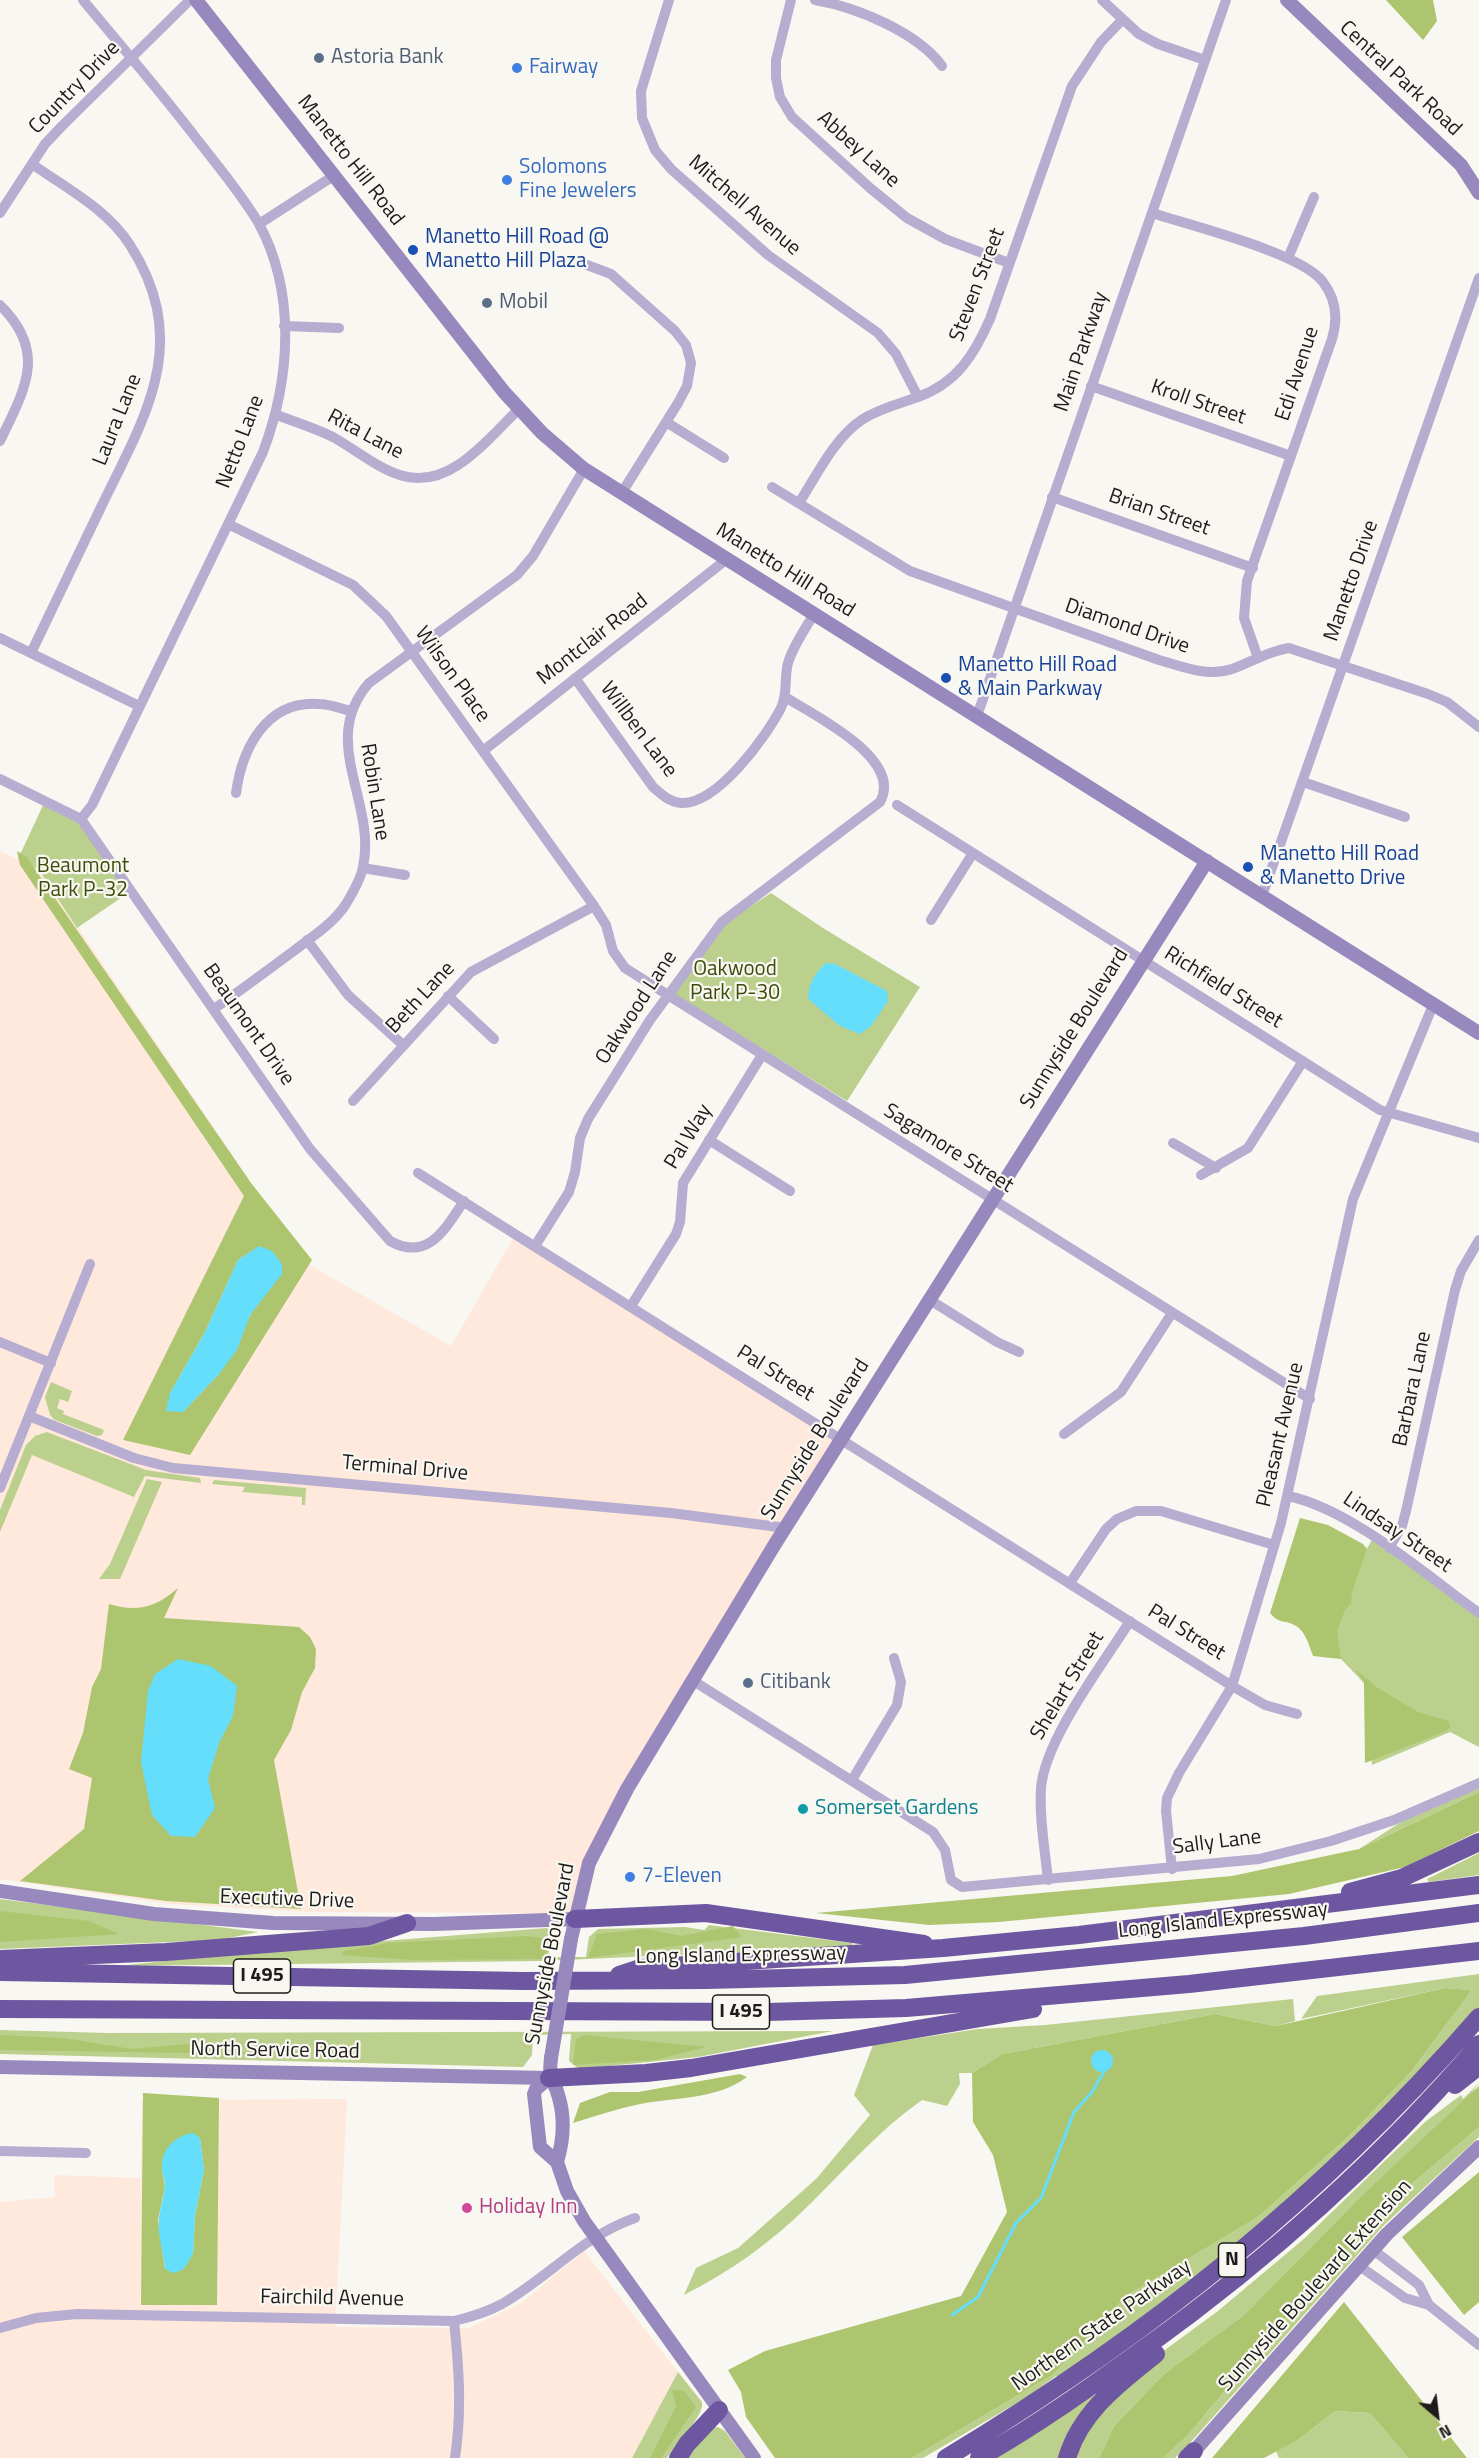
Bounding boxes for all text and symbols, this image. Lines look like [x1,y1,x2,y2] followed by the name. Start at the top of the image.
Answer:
[1334,16,1466,142] street label: Central Park Road
[24,36,126,140] street label: Country Drive
[331,45,444,71] place label: Astoria Bank
[312,51,326,65] marker: Astoria Bank
[529,55,598,81] place label: Fairway
[510,61,524,75] marker: Fairway
[291,91,409,231] street label: Manetto Hill Road
[812,106,904,194] street label: Abbey Lane
[683,150,805,262] street label: Mitchell Avenue
[519,155,637,205] place label: Solomons Fine Jewelers
[500,173,514,187] marker: Solomons Fine Jewelers
[425,225,609,275] place label: Manetto Hill Road @ Manetto Hill Plaza
[945,225,1011,345] street label: Steven Street
[406,243,420,257] marker: Manetto Hill Road @ Manetto Hill Plaza
[1050,289,1114,415] street label: Main Parkway
[499,290,548,316] place label: Mobil
[480,296,494,310] marker: Mobil
[1271,324,1325,424] street label: Edi Avenue
[88,370,148,470] street label: Laura Lane
[1147,375,1249,431] street label: Kroll Street
[212,392,270,492] street label: Netto Lane
[323,405,407,465] street label: Rita Lane
[1105,484,1213,542] street label: Brian Street
[1320,517,1384,645] street label: Manetto Drive
[711,518,859,624] street label: Manetto Hill Road
[533,589,653,691] street label: Montclair Road
[1061,594,1193,660] street label: Diamond Drive
[409,622,495,728] street label: Wilson Place
[958,653,1117,703] place label: Manetto Hill Road & Main Parkway
[939,671,953,685] marker: Manetto Hill Road & Main Parkway
[594,677,682,783] street label: Willben Lane
[354,742,394,842] street label: Robin Lane
[1260,842,1419,892] place label: Manetto Hill Road & Manetto Drive
[37,854,129,904] park label: Beaumont Park P-32
[1241,860,1255,874] marker: Manetto Hill Road & Manetto Drive
[1159,942,1287,1034] street label: Richfield Street
[1015,944,1135,1114] street label: Sunnyside Boulevard
[591,946,683,1070] street label: Oakwood Lane
[381,957,461,1039] street label: Beth Lane
[690,957,780,1007] park label: Oakwood Park P-30
[197,959,299,1091] street label: Beaumont Drive
[878,1099,1018,1199] street label: Sagamore Street
[660,1100,718,1174] street label: Pal Way
[1388,1329,1438,1449] street label: Barbara Lane
[732,1340,818,1408] street label: Pal Street
[756,1355,876,1525] street label: Sunnyside Boulevard
[1252,1360,1310,1510] street label: Pleasant Avenue
[341,1451,469,1487] street label: Terminal Drive
[1338,1487,1456,1579] street label: Lindsay Street
[1143,1599,1229,1667] street label: Pal Street
[1026,1627,1110,1745] street label: Shelart Street
[760,1670,831,1696] place label: Citibank
[741,1676,755,1690] marker: Citibank
[815,1796,978,1822] place label: Somerset Gardens
[796,1802,810,1816] marker: Somerset Gardens
[1171,1825,1263,1861] street label: Sally Lane
[521,1861,581,2047] street label: Sunnyside Boulevard
[642,1864,722,1890] place label: 7-Eleven
[623,1870,637,1884] marker: 7-Eleven
[219,1885,355,1915] street label: Executive Drive
[1117,1897,1329,1945] street label: Long Island Expressway
[635,1942,847,1970] street label: Long Island Expressway
[234,1959,290,1993] road number: I 495
[712,1995,770,2029] road number: I 495
[190,2037,360,2065] street label: North Service Road
[1214,2175,1418,2397] street label: Sunnyside Boulevard Extension
[479,2195,578,2221] place label: Holiday Inn
[460,2201,474,2215] marker: Holiday Inn
[1218,2243,1246,2277] road number: N
[1007,2255,1197,2397] street label: Northern State Parkway
[260,2285,404,2313] street label: Fairchild Avenue
[1407,2386,1467,2446] north arrow
[1435,2419,1456,2445] text: N

